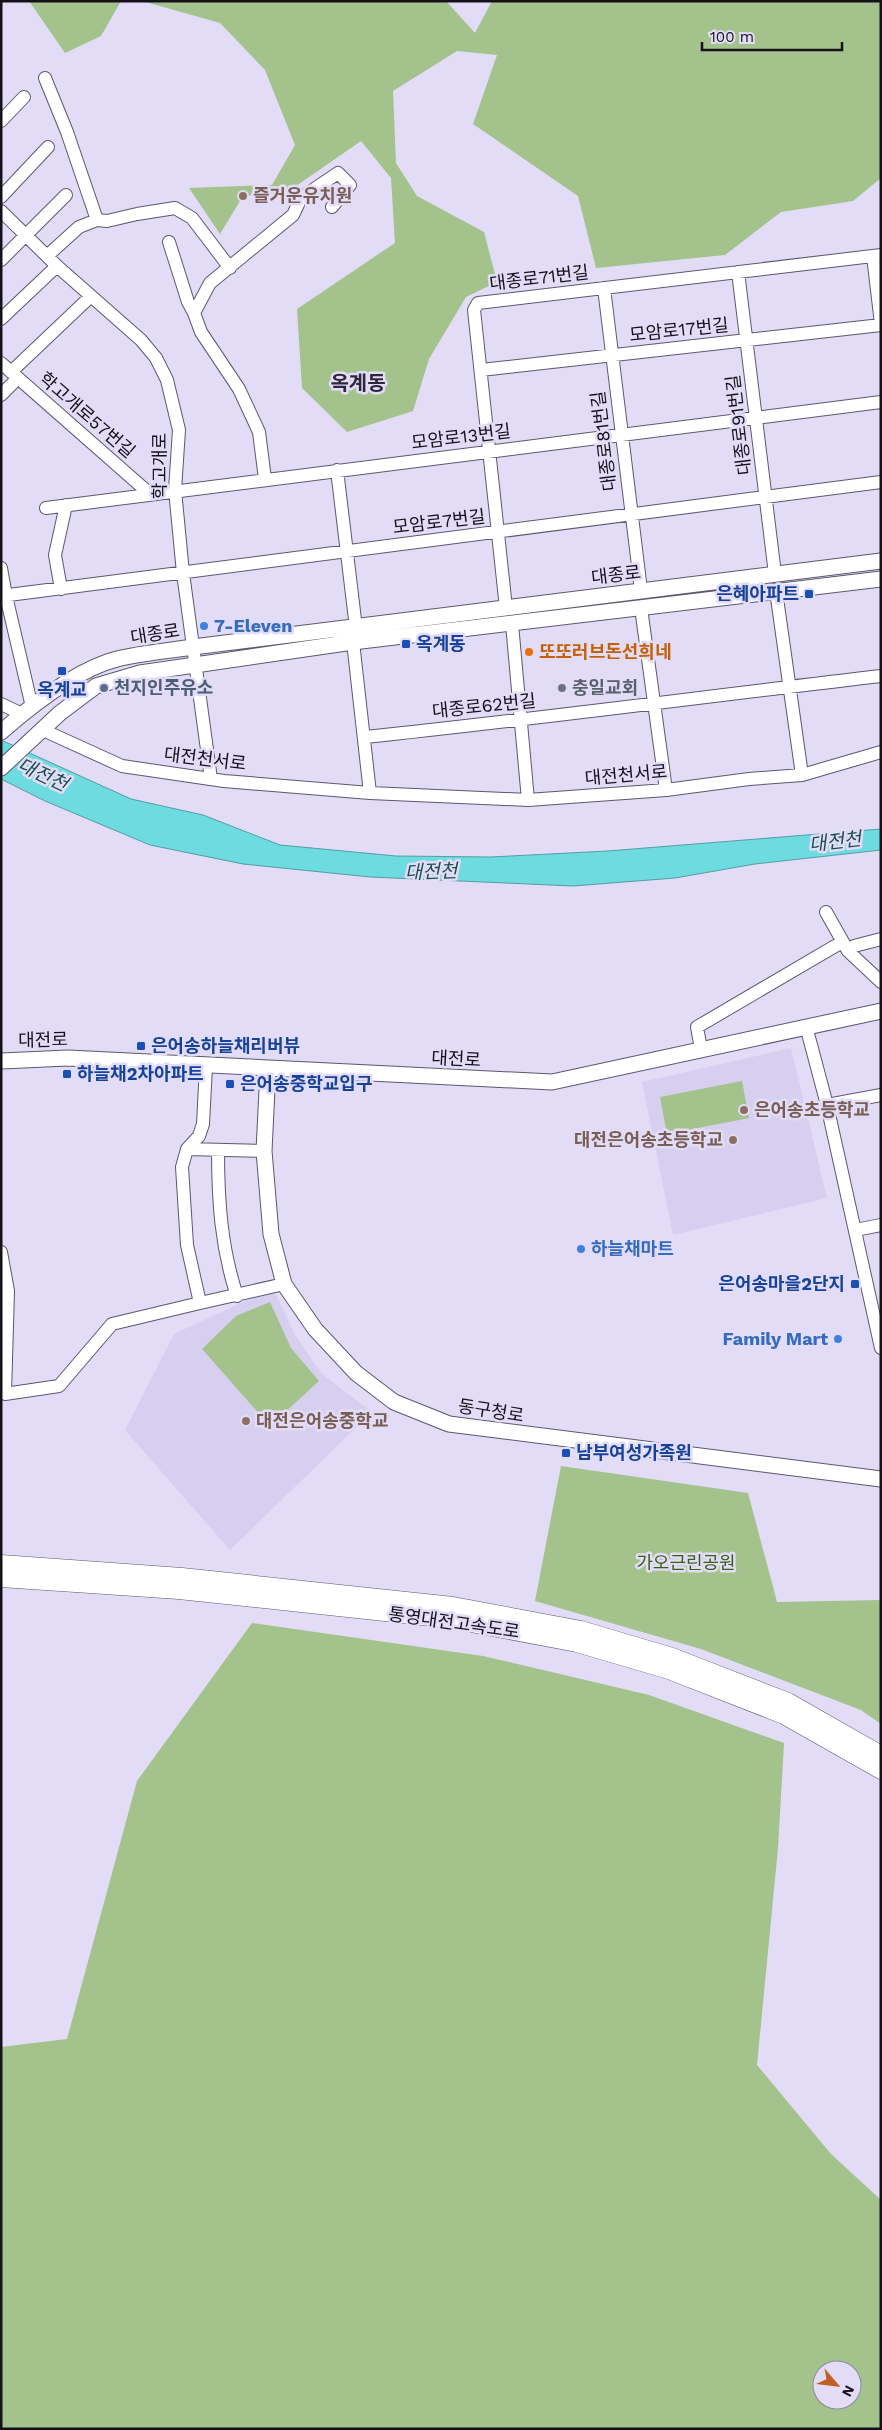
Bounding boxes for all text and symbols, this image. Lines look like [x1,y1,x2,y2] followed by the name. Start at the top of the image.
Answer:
[702,20,842,52] scale bar
[710,28,754,46] text: 100 m
[253,185,352,206] place label: 즐거운유치원
[237,190,249,202] marker: 즐거운유치원
[488,261,590,294] street label: 대종로71번길
[628,314,730,345] street label: 모암로17번길
[35,367,139,462] street label: 학고개로57번길
[330,371,386,395] district label: 옥계동
[722,374,755,476] street label: 대종로91번길
[587,390,620,492] street label: 대종로81번길
[410,420,512,453] street label: 모암로13번길
[149,433,170,499] street label: 학고개로
[392,505,486,538] street label: 모암로7번길
[590,561,642,588] street label: 대종로
[716,583,799,604] place label: 은혜아파트
[803,588,815,600] marker: 은혜아파트
[214,615,292,636] place label: 7-Eleven
[129,619,181,648] street label: 대종로
[198,620,210,632] marker: 7-Eleven
[416,633,466,654] place label: 옥계동
[400,638,412,650] marker: 옥계동
[539,641,671,662] place label: 또또러브돈선희네
[523,646,535,658] marker: 또또러브돈선희네
[56,665,68,677] marker: 옥계교
[114,677,213,698] place label: 천지인주유소
[572,677,638,698] place label: 충일교회
[37,679,87,700] place label: 옥계교
[98,682,110,694] marker: 천지인주유소
[556,682,568,694] marker: 충일교회
[431,690,537,721] street label: 대종로62번길
[163,743,247,774] street label: 대전천서로
[14,753,73,797] water label: 대전천
[584,760,668,789] street label: 대전천서로
[808,827,864,856] water label: 대전천
[404,859,459,884] water label: 대전천
[18,1029,68,1050] street label: 대전로
[151,1035,300,1056] place label: 은어송하늘채리버뷰
[135,1040,147,1052] marker: 은어송하늘채리버뷰
[431,1047,481,1070] street label: 대전로
[77,1063,204,1084] place label: 하늘채2차아파트
[61,1068,73,1080] marker: 하늘채2차아파트
[240,1073,372,1094] place label: 은어송중학교입구
[224,1078,236,1090] marker: 은어송중학교입구
[754,1099,870,1120] place label: 은어송초등학교
[738,1104,750,1116] marker: 은어송초등학교
[574,1129,723,1150] place label: 대전은어송초등학교
[727,1134,739,1146] marker: 대전은어송초등학교
[591,1238,674,1259] place label: 하늘채마트
[575,1243,587,1255] marker: 하늘채마트
[718,1273,845,1294] place label: 은어송마을2단지
[849,1278,861,1290] marker: 은어송마을2단지
[723,1328,828,1349] place label: Family Mart
[832,1333,844,1345] marker: Family Mart
[457,1395,525,1426] street label: 동구청로
[256,1410,388,1431] place label: 대전은어송중학교
[240,1415,252,1427] marker: 대전은어송중학교
[576,1442,692,1463] place label: 남부여성가족원
[560,1447,572,1459] marker: 남부여성가족원
[636,1552,736,1573] park label: 가오근린공원
[387,1603,521,1642] street label: 통영대전고속도로
[812,2360,862,2410] north arrow
[839,2383,858,2399] text: N

